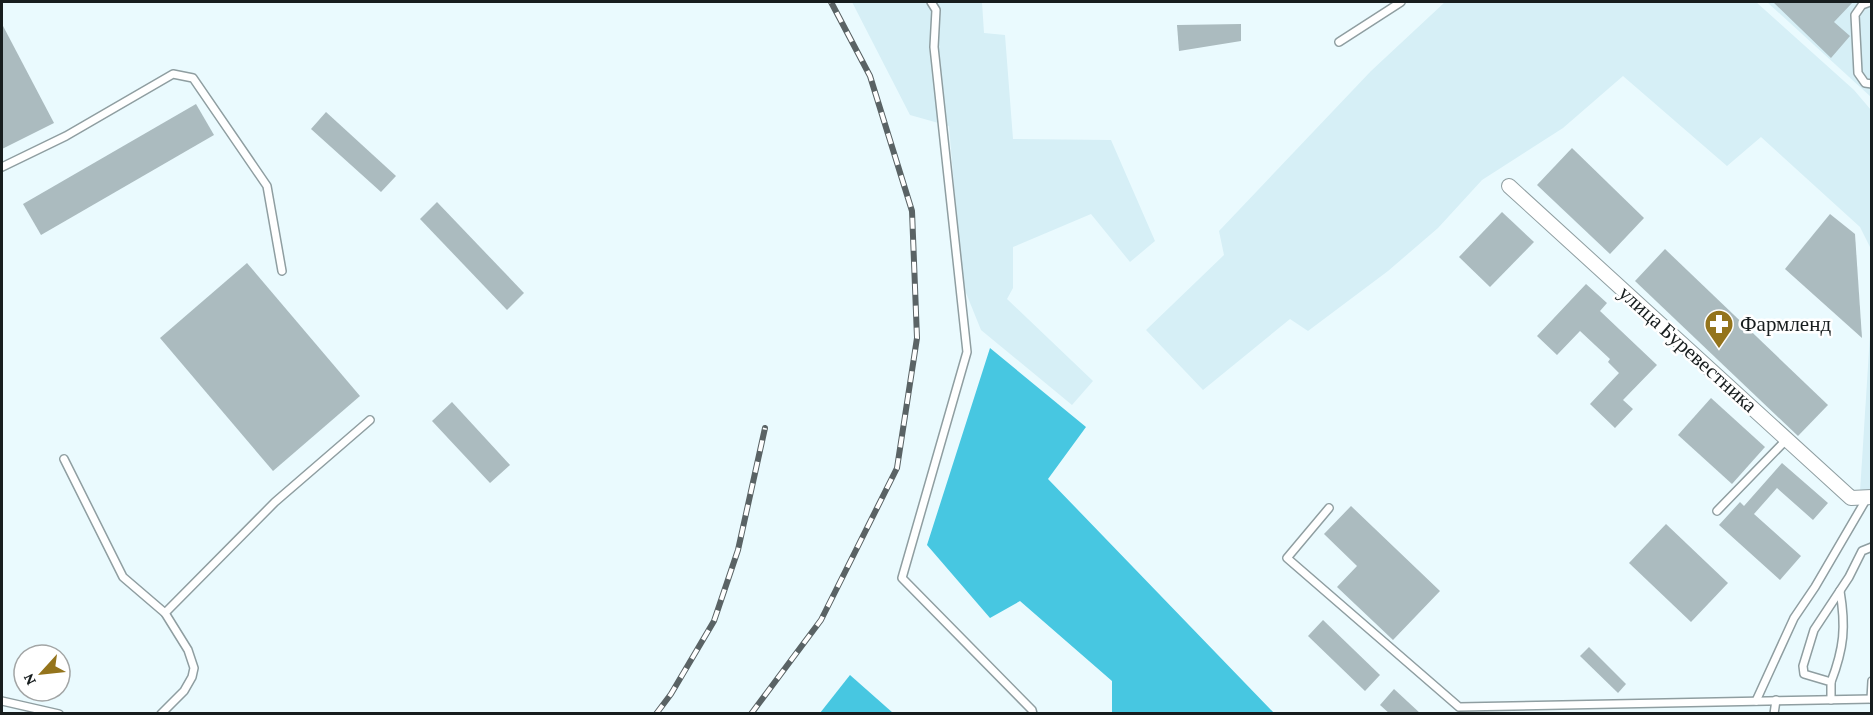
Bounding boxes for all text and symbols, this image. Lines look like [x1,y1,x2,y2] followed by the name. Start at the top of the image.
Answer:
[1614,281,1762,418] street label: улица Буревестника
[1703,308,1735,350] pharmacy icon: Фармленд
[1740,312,1831,336] place label: Фармленд
[12,643,72,703] north arrow
[19,671,39,688] text: N

